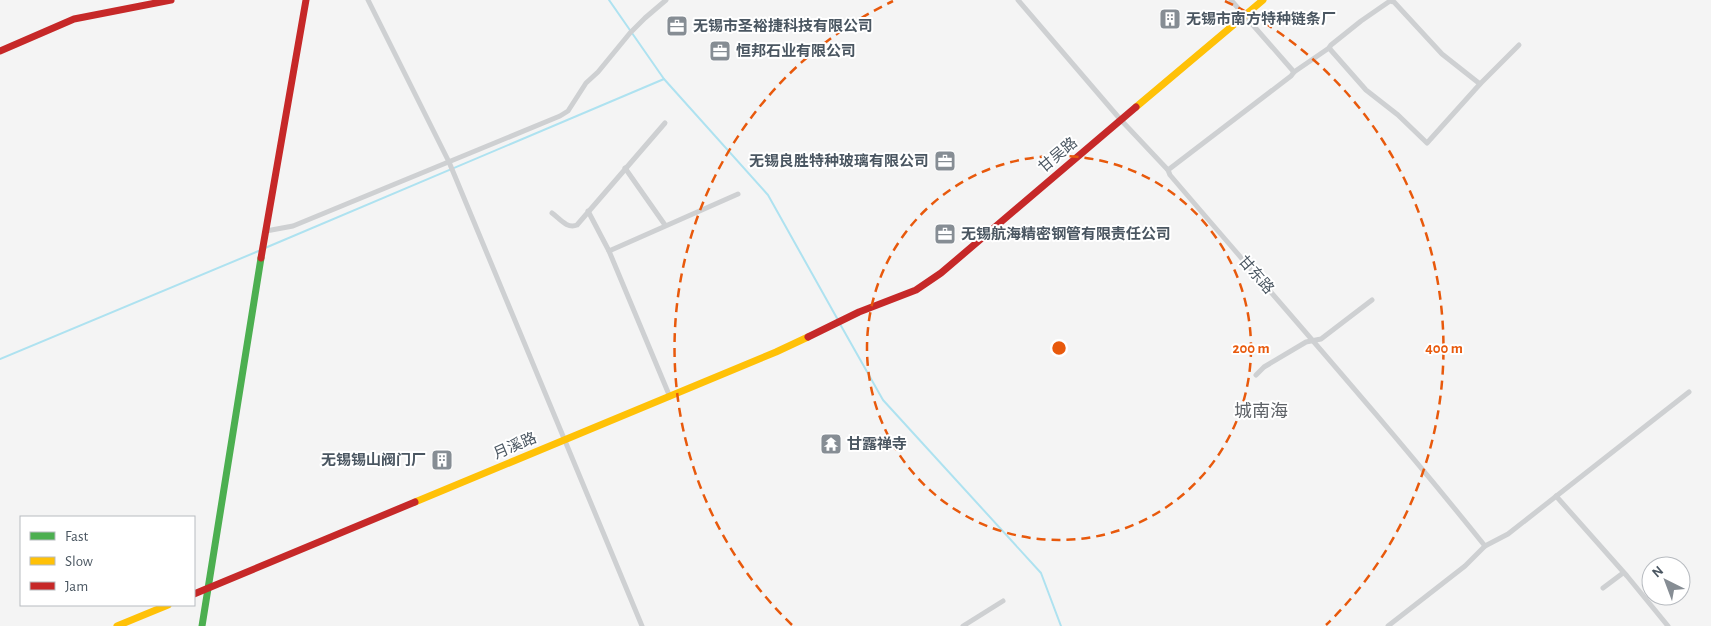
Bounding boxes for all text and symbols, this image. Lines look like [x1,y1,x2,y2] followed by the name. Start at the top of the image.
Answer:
[1158,7,1182,31] building icon: 无锡市南方特种链条厂
[1186,11,1336,27] place label: 无锡市南方特种链条厂
[665,14,689,38] office icon: 无锡市圣裕捷科技有限公司
[693,18,873,34] place label: 无锡市圣裕捷科技有限公司
[708,39,732,63] office icon: 恒邦石业有限公司
[736,43,856,59] place label: 恒邦石业有限公司
[1035,134,1080,175] street label: 甘吴路
[933,149,957,173] office icon: 无锡良胜特种玻璃有限公司
[749,152,929,169] place label: 无锡良胜特种玻璃有限公司
[933,222,957,246] office icon: 无锡航海精密钢管有限责任公司
[961,225,1171,242] place label: 无锡航海精密钢管有限责任公司
[1236,252,1277,297] street label: 甘东路
[1050,339,1068,357] centre of rings
[1232,341,1270,356] text: 200 m
[1425,341,1463,356] text: 400 m
[1234,401,1288,421] district label: 城南海
[491,429,539,462] street label: 月溪路
[819,432,843,456] temple icon: 甘露禅寺
[847,436,907,452] place label: 甘露禅寺
[430,448,454,472] building icon: 无锡锡山阀门厂
[321,452,426,468] place label: 无锡锡山阀门厂
[20,516,195,606] legend
[65,529,89,544] text: Fast
[65,554,93,569] text: Slow
[1641,556,1691,606] north arrow
[1650,564,1666,581] text: N
[65,579,88,594] text: Jam

